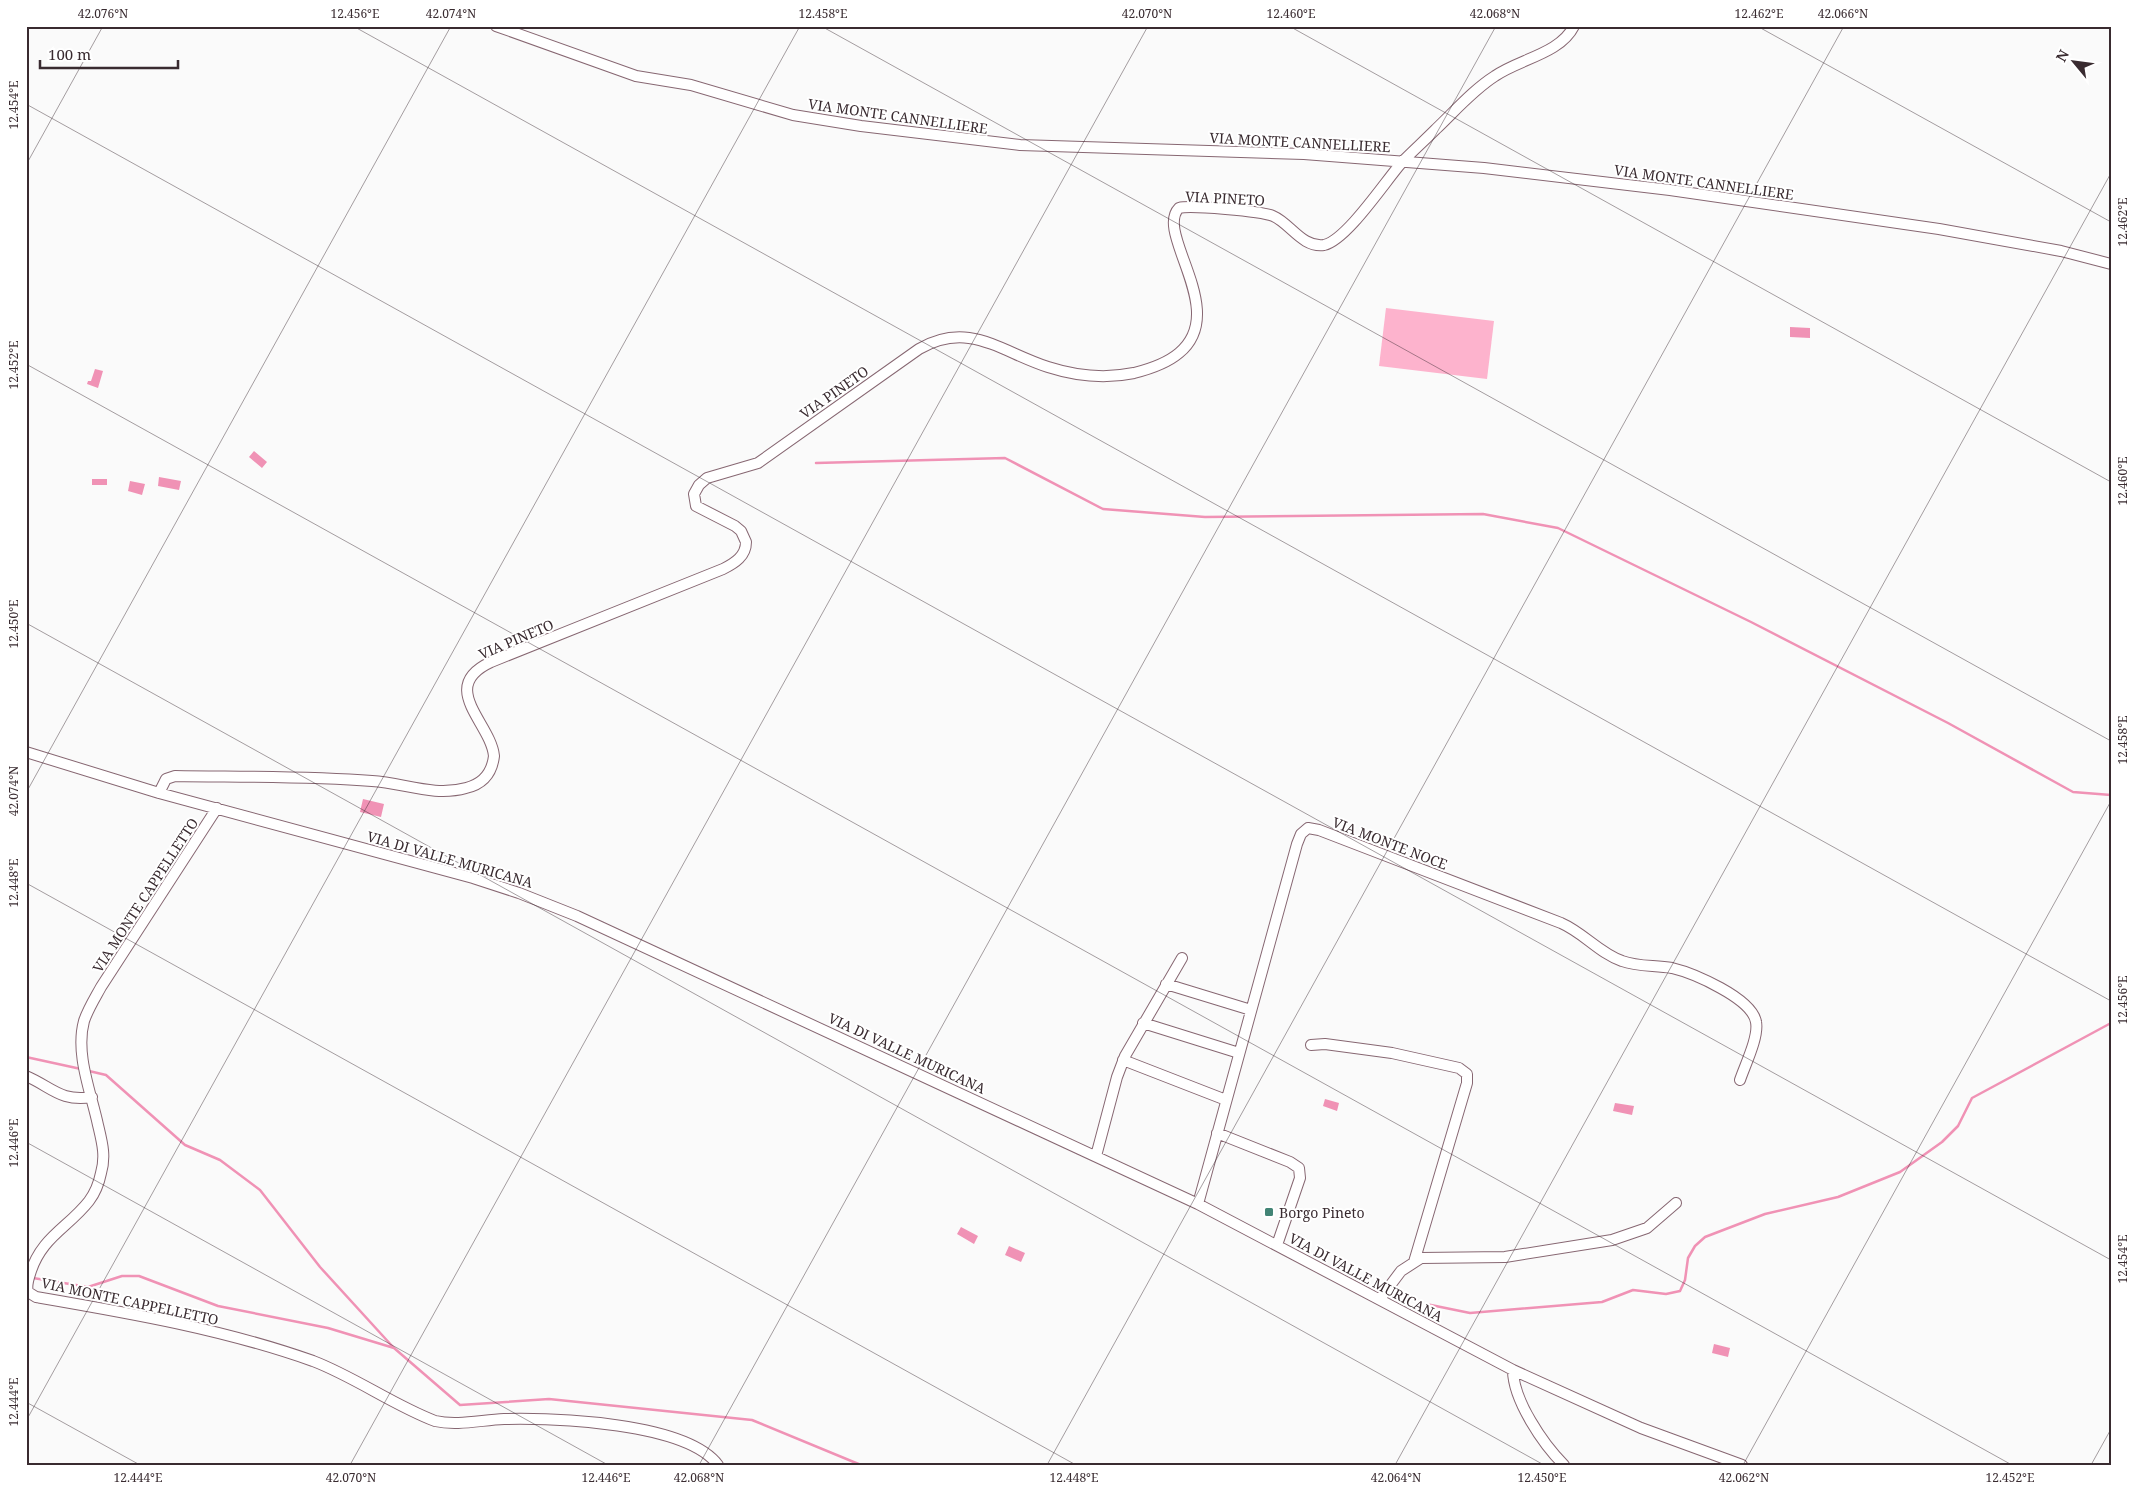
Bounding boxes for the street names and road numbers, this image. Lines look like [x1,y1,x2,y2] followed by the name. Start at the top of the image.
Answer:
[807,94,989,138] street label: VIA MONTE CANNELLIERE
[1209,128,1391,156] street label: VIA MONTE CANNELLIERE
[1613,160,1795,204] street label: VIA MONTE CANNELLIERE
[1185,186,1265,210] street label: VIA PINETO
[796,361,872,423] street label: VIA PINETO
[476,615,556,663] street label: VIA PINETO
[1330,812,1450,874] street label: VIA MONTE NOCE
[88,814,202,976] street label: VIA MONTE CAPPELLETTO
[365,826,535,892] street label: VIA DI VALLE MURICANA
[825,1008,989,1098] street label: VIA DI VALLE MURICANA
[1286,1228,1446,1326] street label: VIA DI VALLE MURICANA
[40,1273,220,1329] street label: VIA MONTE CAPPELLETTO

